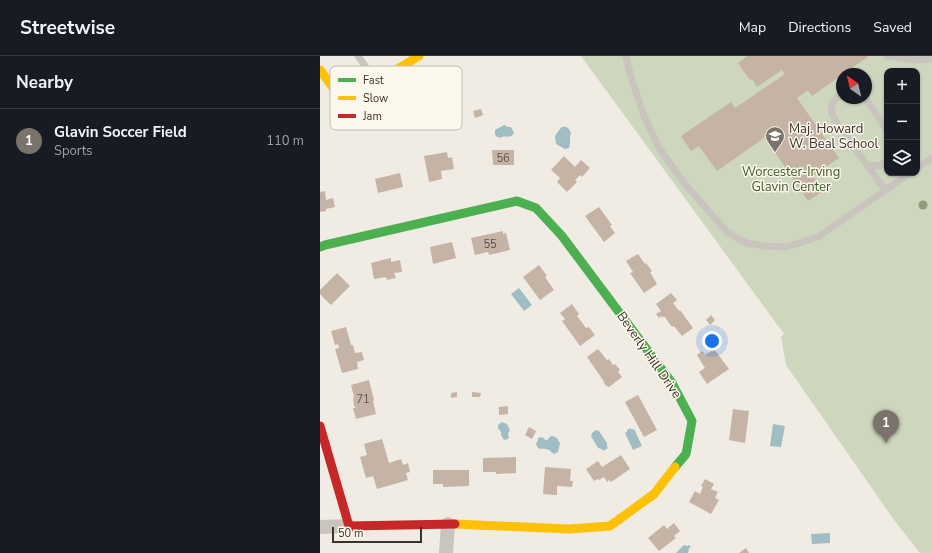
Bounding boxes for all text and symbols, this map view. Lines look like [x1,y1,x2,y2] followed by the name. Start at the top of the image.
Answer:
[20,15,115,41] text: Streetwise
[739,18,766,37] text: Map
[788,18,851,37] text: Directions
[873,18,912,37] text: Saved
[330,66,462,130] legend
[836,68,872,104] north arrow
[884,68,920,176] map controls
[884,68,920,104] button: +
[16,71,73,94] text: Nearby
[363,73,384,88] text: Fast
[363,91,388,106] text: Slow
[884,104,920,140] button: −
[362,109,382,124] text: Jam
[789,120,879,153] place label: Maj. Howard W. Beal School
[54,122,187,142] text: Glavin Soccer Field
[764,125,786,153] school or university icon: Maj. Howard W. Beal School
[25,132,33,150] text: 1
[266,132,304,150] text: 110 m
[884,140,920,176] button: layers
[54,142,93,160] text: Sports
[496,151,510,166] house number: 56
[742,163,840,196] park label: Worcester-Irving Glavin Center
[483,237,497,252] house number: 55
[612,308,686,402] street label: Beverly Hill Drive
[702,331,722,351] your location
[356,392,370,407] house number: 71
[873,410,899,443] pin: 1
[332,525,422,544] scale bar
[338,526,363,541] text: 50 m

